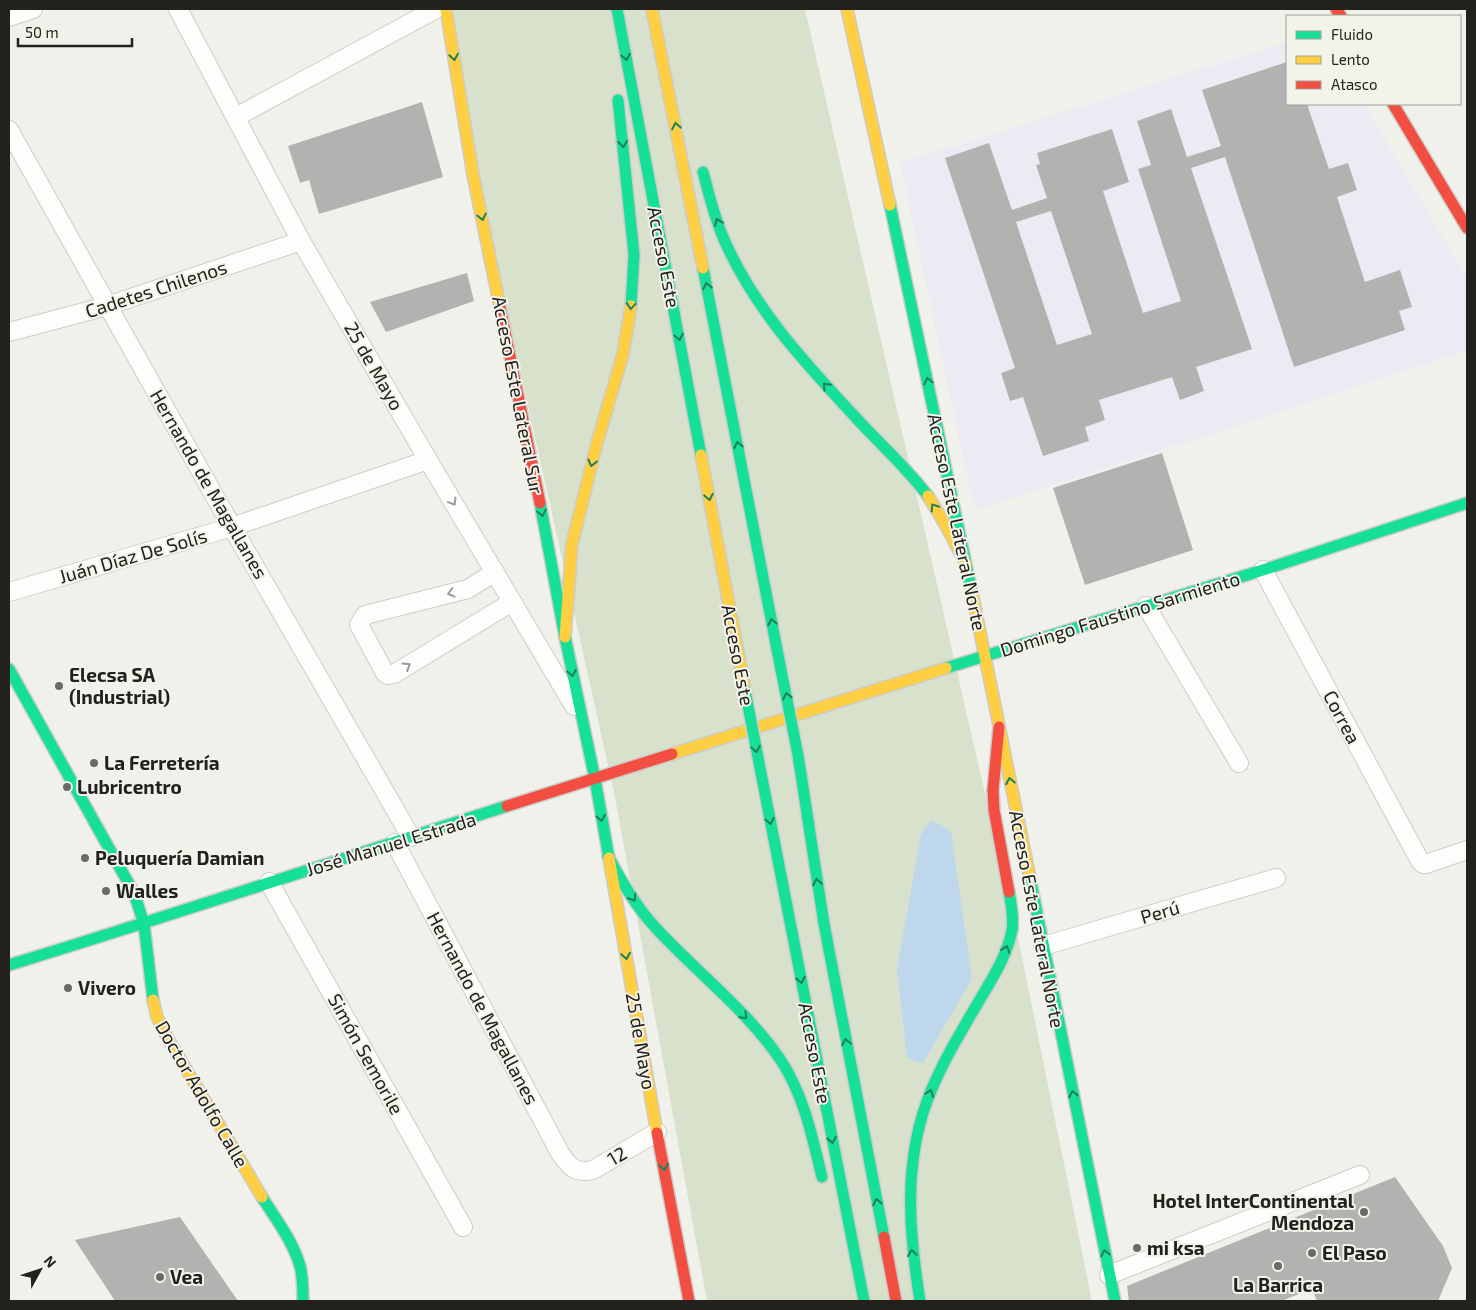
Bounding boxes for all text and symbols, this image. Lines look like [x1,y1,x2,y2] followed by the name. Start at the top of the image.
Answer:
[18,15,131,47] scale bar
[1286,15,1461,105] legend
[25,23,59,41] text: 50 m
[1331,25,1373,43] text: Fluido
[1331,50,1370,68] text: Lento
[621,52,631,61] one-way arrow
[448,53,458,61] one-way arrow
[1331,75,1377,93] text: Atasco
[671,122,682,131] one-way arrow
[617,140,628,148] one-way arrow
[643,204,686,310] street label: Acceso Este
[476,213,486,221] one-way arrow
[713,218,724,227] one-way arrow
[82,255,230,322] street label: Cadetes Chilenos
[702,281,713,290] one-way arrow
[488,294,549,496] street label: Acceso Este Lateral Sur
[626,302,637,310] one-way arrow
[340,317,409,414] street label: 25 de Mayo
[673,332,683,341] one-way arrow
[923,377,934,386] one-way arrow
[823,382,832,391] one-way arrow
[146,385,273,583] street label: Hernando de Magallanes
[923,411,992,633] street label: Acceso Este Lateral Norte
[733,441,744,450] one-way arrow
[587,459,598,468] one-way arrow
[703,492,713,501] one-way arrow
[446,496,456,505] one-way arrow
[931,503,940,512] one-way arrow
[536,509,547,518] one-way arrow
[56,523,210,588] street label: Juán Díaz De Solís
[997,566,1242,661] street label: Domingo Faustino Sarmiento
[448,588,456,598] one-way arrow
[717,602,760,708] street label: Acceso Este
[768,618,778,627] one-way arrow
[69,663,170,708] place label: Elecsa SA (Industrial)
[402,663,411,673] one-way arrow
[566,669,577,677] one-way arrow
[53,680,65,692] marker: Elecsa SA (Industrial)
[1319,686,1366,747] street label: Correa
[782,691,792,700] one-way arrow
[750,744,761,753] one-way arrow
[104,751,220,774] place label: La Ferretería
[88,757,100,769] marker: La Ferretería
[77,775,182,798] place label: Lubricentro
[1005,776,1015,785] one-way arrow
[61,781,73,793] marker: Lubricentro
[303,807,479,880] street label: José Manuel Estrada
[1005,808,1070,1030] street label: Acceso Este Lateral Norte
[596,813,606,822] one-way arrow
[765,816,775,825] one-way arrow
[95,846,265,869] place label: Peluquería Damian
[79,852,91,864] marker: Peluquería Damian
[813,878,823,887] one-way arrow
[116,879,178,902] place label: Walles
[100,885,112,897] marker: Walles
[627,892,636,902] one-way arrow
[1138,895,1182,928] street label: Perú
[423,907,544,1108] street label: Hernando de Magallanes
[1000,946,1010,954] one-way arrow
[620,951,630,960] one-way arrow
[78,976,136,999] place label: Vivero
[796,976,806,984] one-way arrow
[62,982,74,994] marker: Vivero
[324,989,409,1118] street label: Simón Semorile
[622,991,661,1091] street label: 25 de Mayo
[794,1000,837,1106] street label: Acceso Este
[738,1010,747,1019] one-way arrow
[151,1016,254,1171] street label: Doctor Adolfo Calle
[842,1038,852,1047] one-way arrow
[924,1089,934,1098] one-way arrow
[1068,1090,1078,1099] one-way arrow
[827,1135,837,1144] one-way arrow
[603,1141,630,1170] street label: 12
[658,1163,668,1172] one-way arrow
[1152,1189,1355,1234] place label: Hotel InterContinental Mendoza
[872,1197,883,1206] one-way arrow
[1358,1206,1370,1218] marker: Hotel InterContinental Mendoza
[1147,1236,1205,1259] place label: mi ksa
[1322,1241,1387,1264] place label: El Paso
[1131,1242,1143,1254] marker: mi ksa
[15,1245,65,1295] north arrow
[1306,1247,1318,1259] marker: El Paso
[908,1249,918,1257] one-way arrow
[1100,1249,1111,1258] one-way arrow
[41,1252,60,1271] text: N
[1272,1260,1284,1272] marker: La Barrica
[170,1265,203,1288] place label: Vea
[154,1271,166,1283] marker: Vea
[1233,1273,1323,1296] place label: La Barrica

